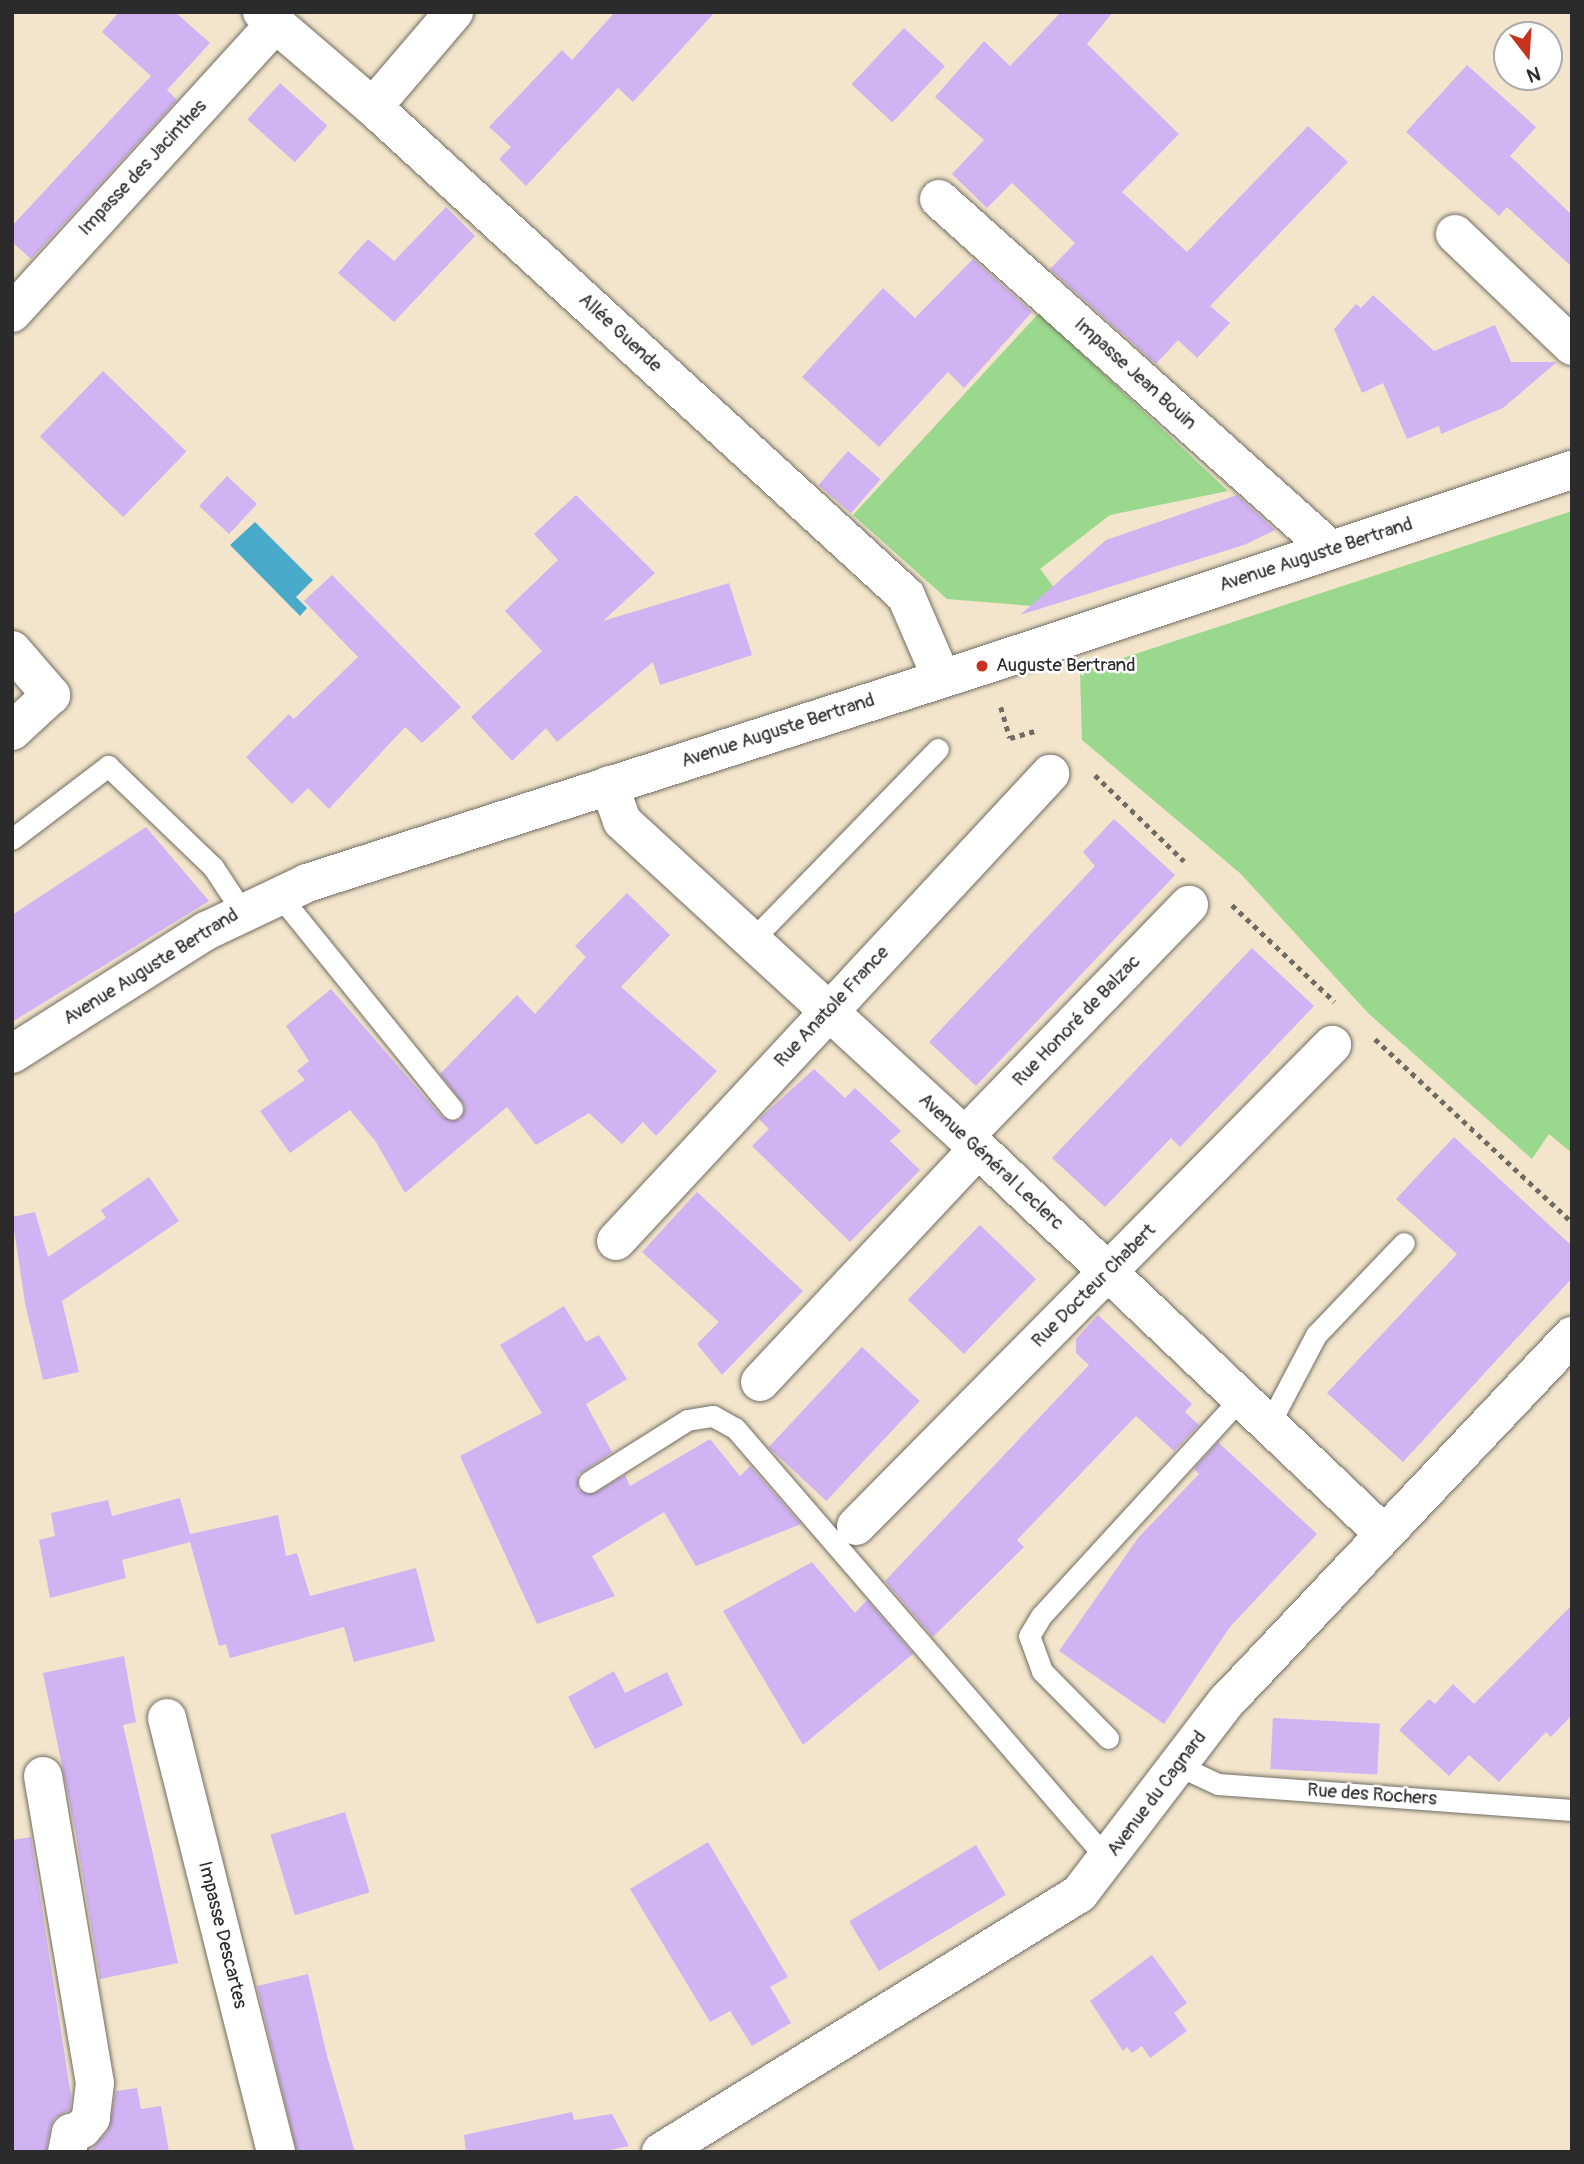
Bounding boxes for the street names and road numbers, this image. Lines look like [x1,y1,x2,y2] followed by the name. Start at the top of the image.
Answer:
[74,95,212,241] street label: Impasse des Jacinthes
[574,289,666,377] street label: Allée Guende
[1069,313,1201,435] street label: Impasse Jean Bouin
[1216,513,1416,597] street label: Avenue Auguste Bertrand
[678,689,878,773] street label: Avenue Auguste Bertrand
[59,904,243,1030] street label: Avenue Auguste Bertrand
[770,942,894,1072] street label: Rue Anatole France
[1008,951,1146,1091] street label: Rue Honoré de Balzac
[914,1089,1068,1235] street label: Avenue Général Leclerc
[1027,1219,1161,1353] street label: Rue Docteur Chabert
[1102,1727,1212,1861] street label: Avenue du Cagnard
[1306,1779,1438,1811] street label: Rue des Rochers
[193,1859,251,2011] street label: Impasse Descartes

